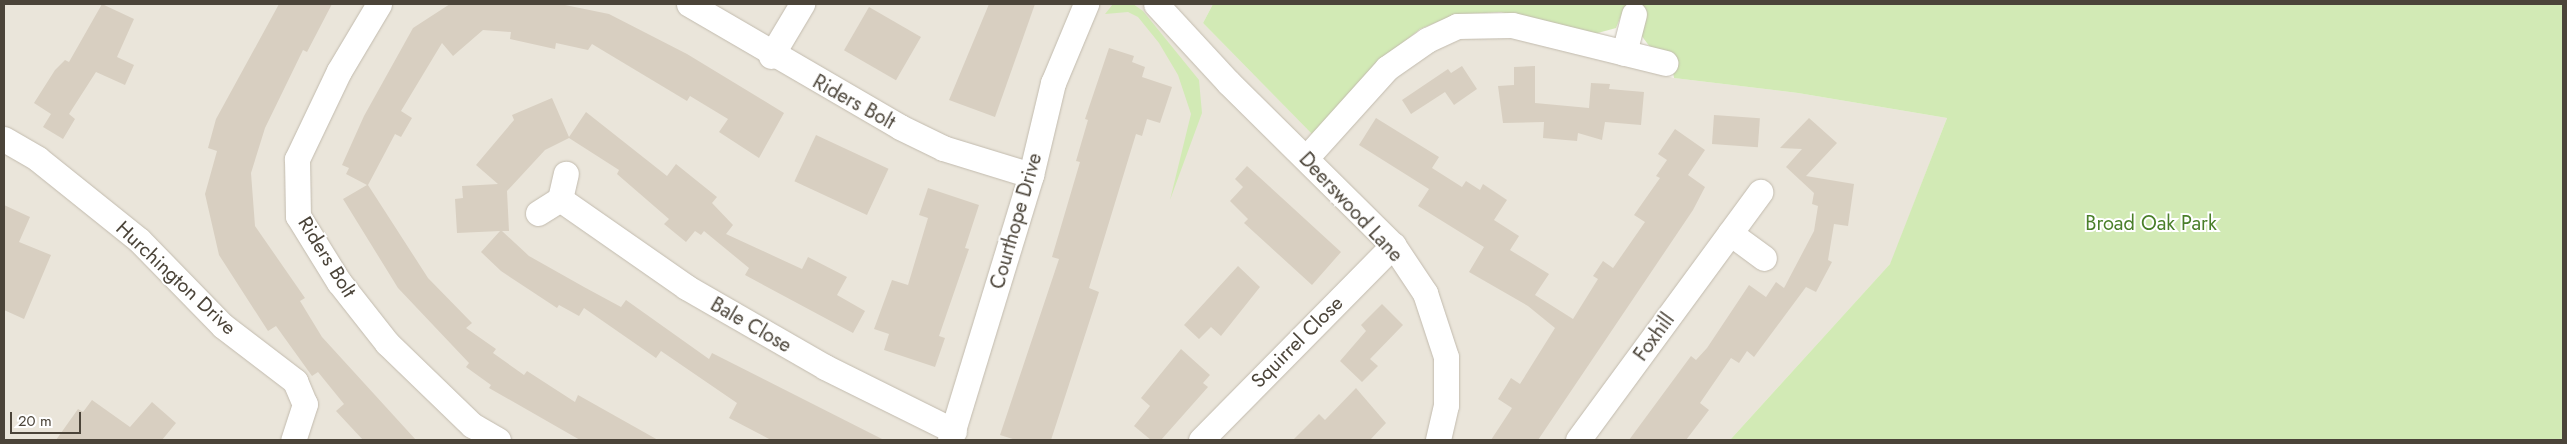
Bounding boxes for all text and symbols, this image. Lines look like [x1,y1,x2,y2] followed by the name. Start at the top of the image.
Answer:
[809,70,899,134] street label: Riders Bolt
[1294,147,1408,267] street label: Deerswood Lane
[985,150,1047,292] street label: Courthope Drive
[2085,211,2217,235] park label: Broad Oak Park
[293,212,361,302] street label: Riders Bolt
[111,216,241,340] street label: Hurchington Drive
[1246,291,1348,393] street label: Squirrel Close
[706,292,796,358] street label: Bale Close
[1629,308,1679,366] street label: Foxhill
[12,402,84,434] scale bar
[18,410,52,432] text: 20 m

